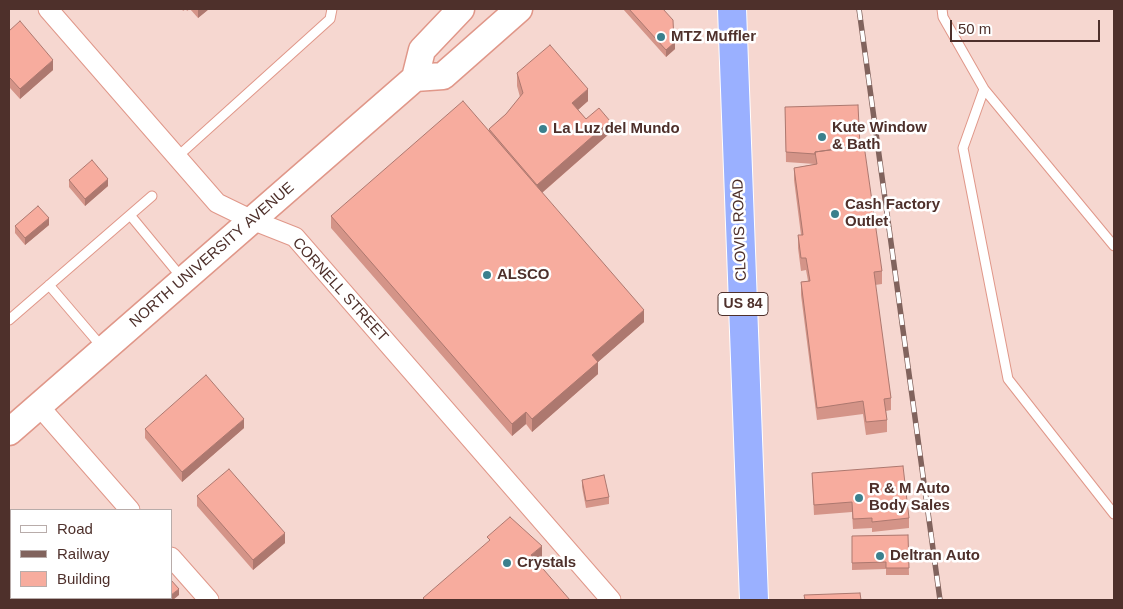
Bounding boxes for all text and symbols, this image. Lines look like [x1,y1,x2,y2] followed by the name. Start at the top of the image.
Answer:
[953,10,1103,42] scale bar
[958,20,991,37] text: 50 m
[671,28,756,46] place label: MTZ Muffler
[655,31,667,43] marker: MTZ Muffler
[832,119,927,154] place label: Kute Window & Bath
[553,120,680,138] place label: La Luz del Mundo
[537,123,549,135] marker: La Luz del Mundo
[816,131,828,143] marker: Kute Window & Bath
[729,178,751,282] street label: CLOVIS ROAD
[126,179,298,331] street label: NORTH UNIVERSITY AVENUE
[845,196,940,231] place label: Cash Factory Outlet
[829,208,841,220] marker: Cash Factory Outlet
[288,234,392,346] street label: CORNELL STREET
[497,266,550,284] place label: ALSCO
[481,269,493,281] marker: ALSCO
[718,292,768,316] road number: US 84
[869,480,950,515] place label: R & M Auto Body Sales
[853,492,865,504] marker: R & M Auto Body Sales
[10,509,172,599] legend
[57,520,93,537] text: Road
[57,545,110,562] text: Railway
[890,547,980,565] place label: Deltran Auto
[874,550,886,562] marker: Deltran Auto
[517,554,576,572] place label: Crystals
[501,557,513,569] marker: Crystals
[57,570,110,587] text: Building

